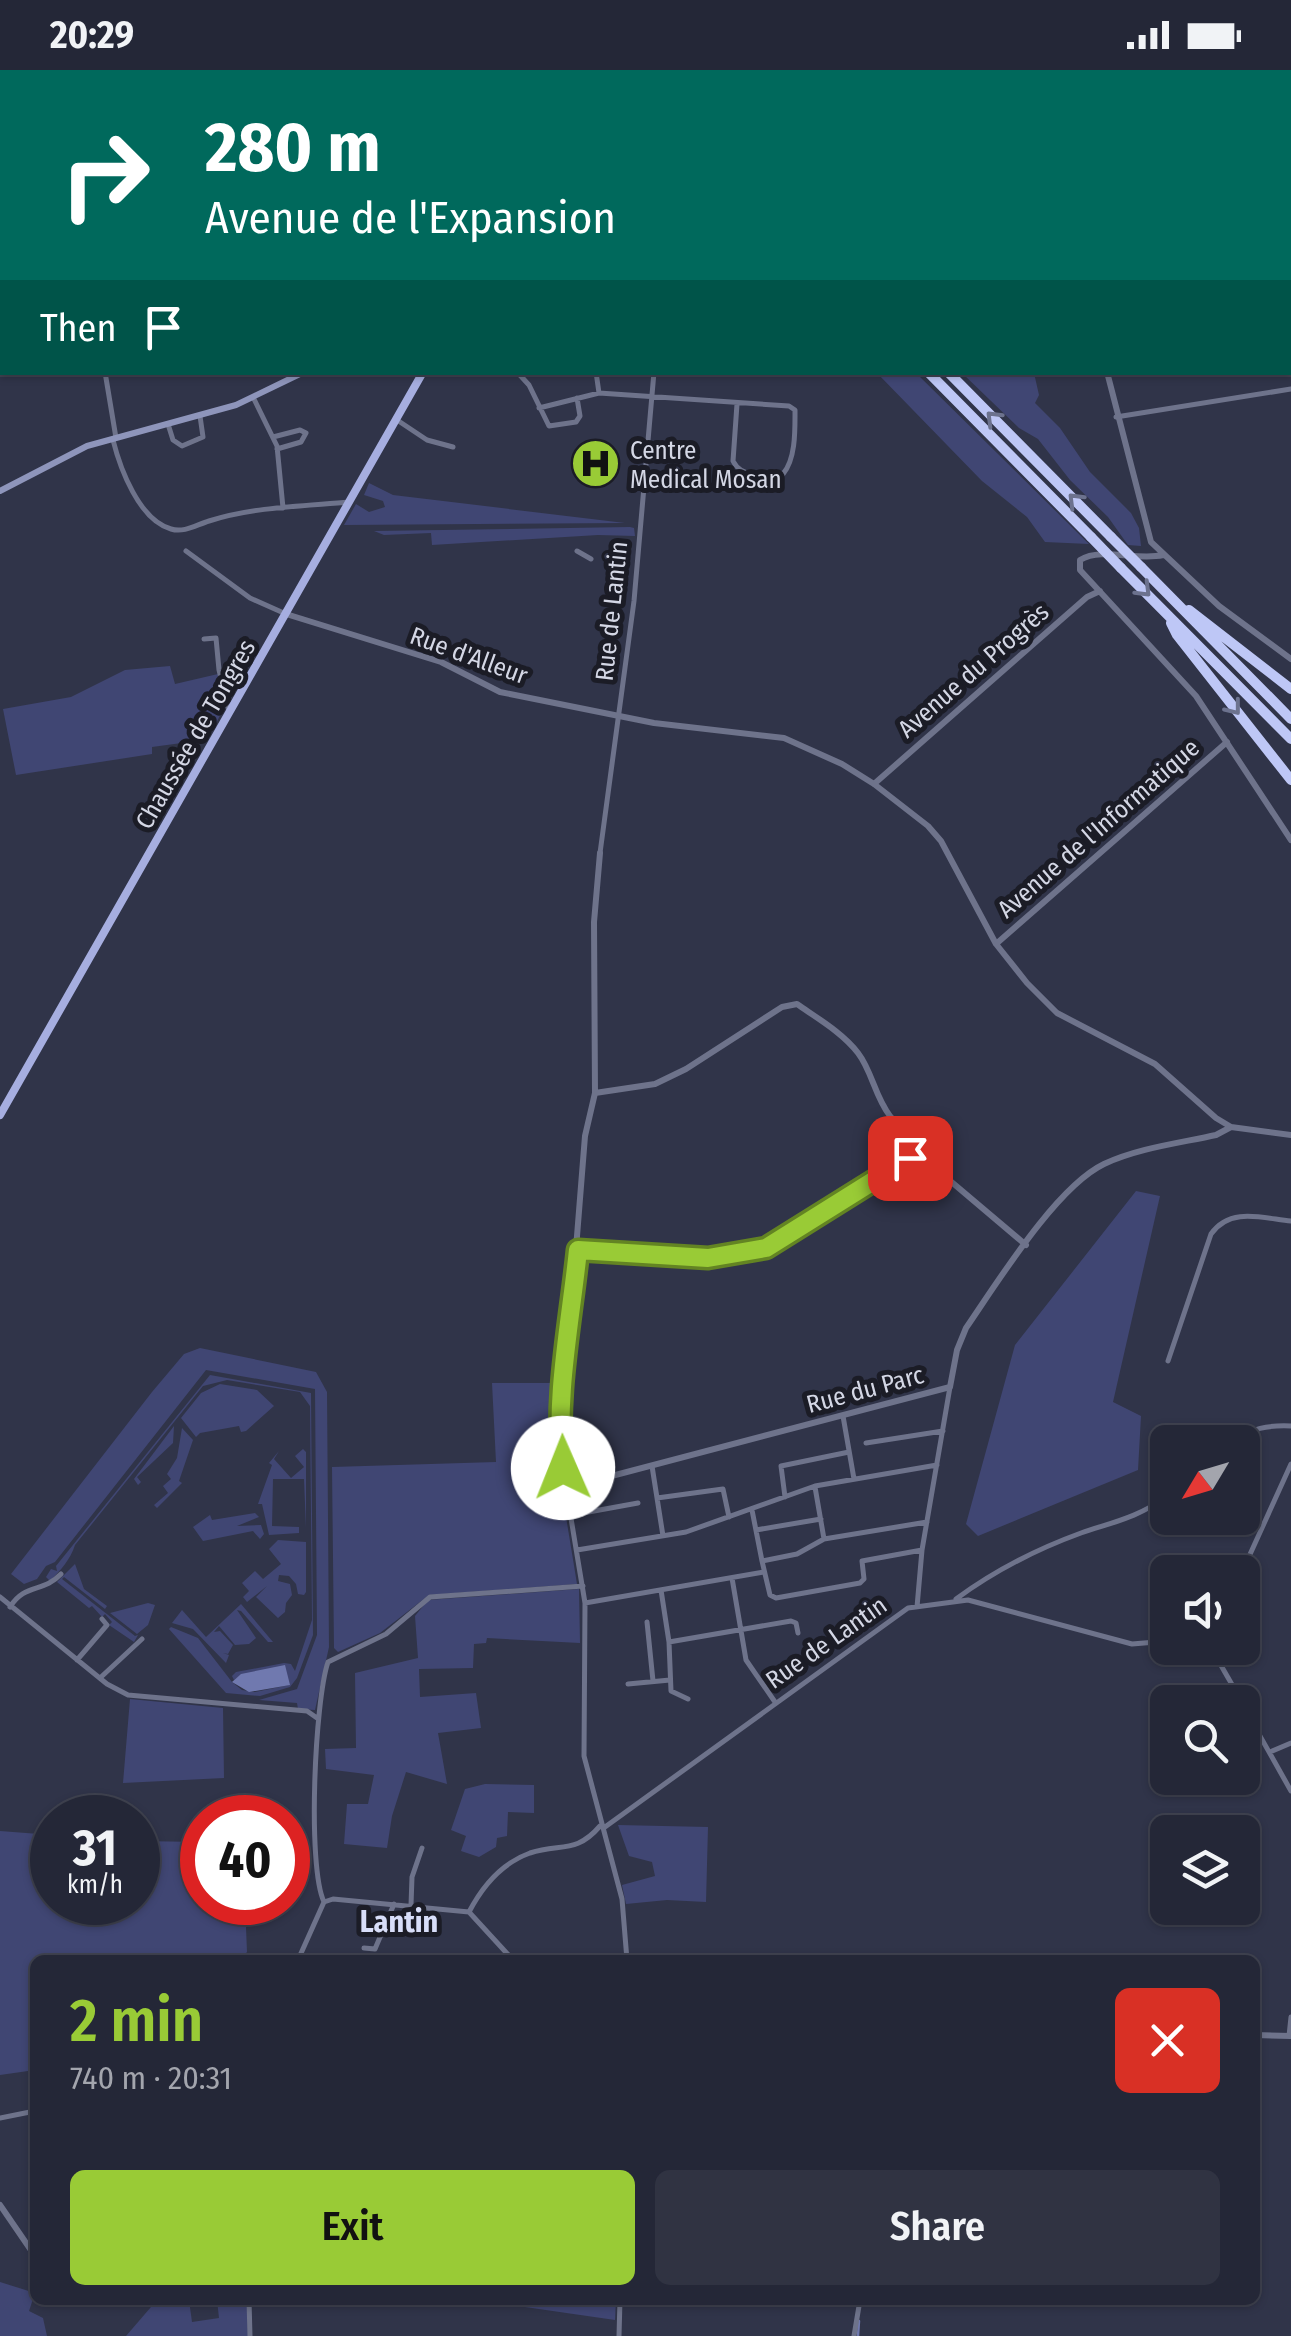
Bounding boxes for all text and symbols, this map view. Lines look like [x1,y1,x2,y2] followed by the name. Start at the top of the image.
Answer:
[50,12,134,58] text: 20:29
[205,106,381,190] text: 280 m
[40,110,170,240] icon: right
[205,191,616,245] text: Avenue de l'Expansion
[136,300,191,355] icon: arrive
[40,305,116,351] text: Then
[987,412,1005,430] one-way arrow
[630,436,782,495] place label: Centre Medical Mosan
[569,438,621,490] hospital icon: Centre Medical Mosan
[1068,494,1086,512] one-way arrow
[590,540,634,683] street label: Rue de Lantin
[1132,579,1150,597] one-way arrow
[892,597,1055,744] street label: Avenue du Progrès
[406,621,532,691] street label: Rue d'Alleur
[129,635,262,834] street label: Chaussée de Tongres
[1222,697,1240,715] one-way arrow
[992,733,1206,925] street label: Avenue de l'Informatique
[868,1116,953,1201] pin
[883,1131,938,1186] icon: arrive
[803,1360,927,1420] street label: Rue du Parc
[511,1416,615,1520] position arrow
[1150,1425,1260,1535] north arrow
[1150,1425,1260,1925] map controls
[1150,1555,1260,1665] button: sound
[760,1590,893,1695] street label: Rue de Lantin
[1150,1685,1260,1795] button: search
[180,1795,310,1925] speed limit sign: 40
[1150,1815,1260,1925] button: layers
[73,1818,117,1878] text: 31
[67,1870,123,1900] text: km/h
[360,1904,438,1940] district label: Lantin
[70,1985,203,2057] text: 2 min
[1115,1988,1220,2093] button: close
[70,2059,232,2097] text: 740 m · 20:31
[70,2170,635,2285] button: Exit
[655,2170,1220,2285] button: Share

